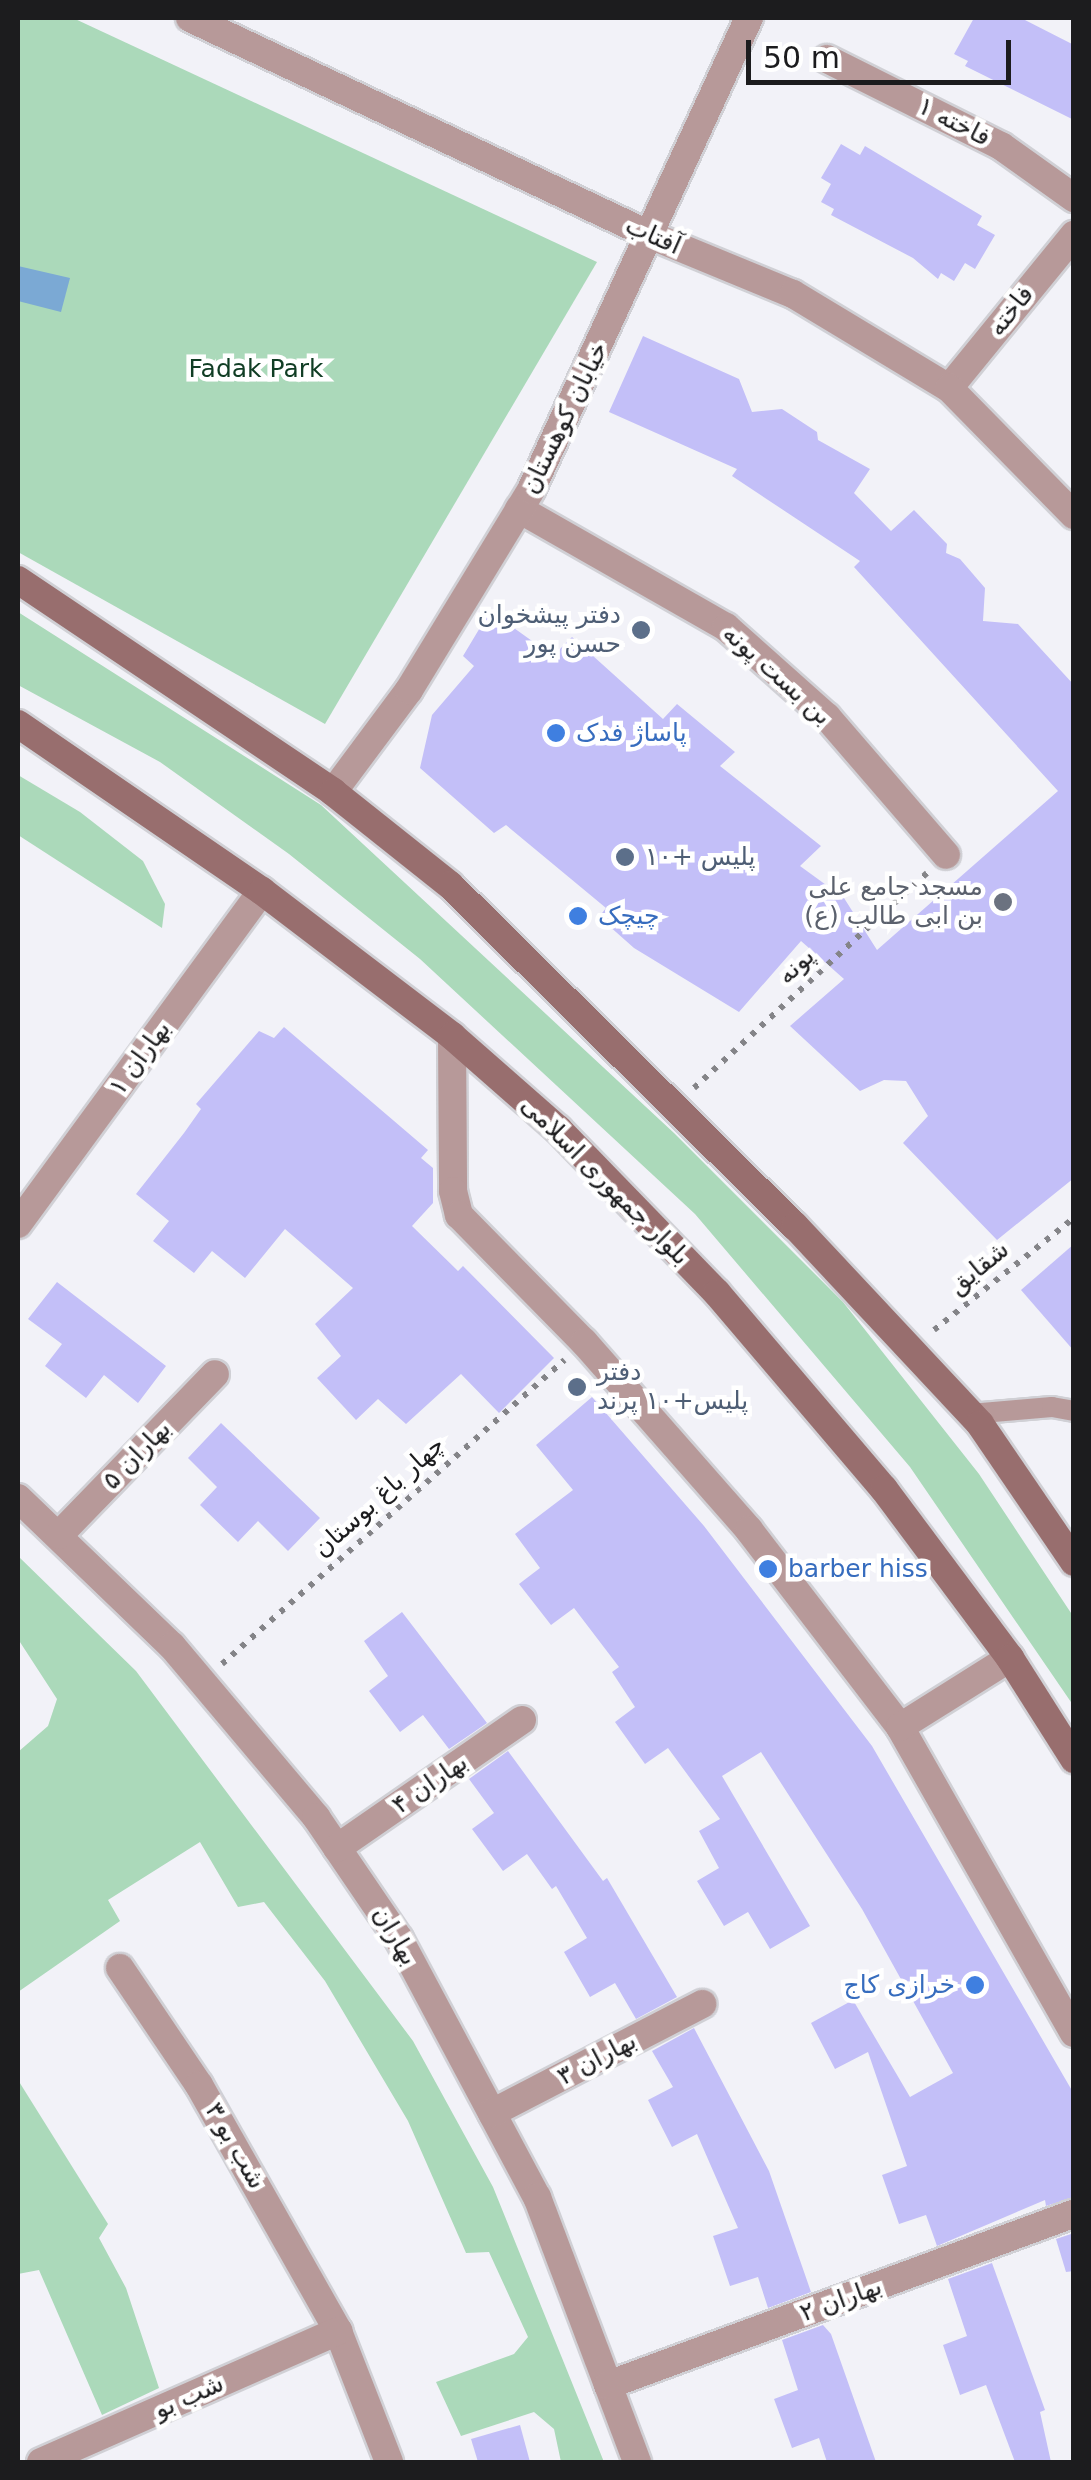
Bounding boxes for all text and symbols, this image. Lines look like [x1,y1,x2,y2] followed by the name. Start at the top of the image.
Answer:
[751,20,1016,82] scale bar
[763,40,840,75] text: 50 m
[913,91,995,153] street label: فاخته ۱
[621,211,685,261] street label: آفتاب
[982,280,1040,342] street label: فاخته
[515,337,615,499] street label: خیابان کوهستان
[188,354,324,384] park label: Fadak Park
[477,601,621,660] place label: دفتر پیشخوان حسن پور
[716,618,838,732] street label: بن بست پونه
[630,619,652,641] marker: دفتر پیشخوان حسن پور
[576,718,687,748] place label: پاساژ فدک
[545,722,567,744] marker: پاساژ فدک
[645,842,755,872] place label: پلیس +۱۰
[614,846,636,868] marker: پلیس +۱۰
[804,873,983,932] place label: مسجد جامع علی بن ابی طالب (ع)
[992,891,1014,913] marker: مسجد جامع علی بن ابی طالب (ع)
[598,901,660,931] place label: چیچک
[567,905,589,927] marker: چیچک
[771,941,821,991] street label: پونه
[103,1015,177,1101] street label: بهاران ۱
[514,1090,696,1272] street label: بلوار جمهوری اسلامی
[943,1235,1015,1301] street label: شقایق
[597,1358,748,1417] place label: دفتر پلیس+۱۰ پرند
[566,1376,588,1398] marker: دفتر پلیس+۱۰ پرند
[97,1414,177,1496] street label: بهاران ۵
[307,1430,451,1564] street label: چهار باغ بوستان
[788,1554,928,1584] place label: barber hiss
[757,1558,779,1580] marker: barber hiss
[387,1747,473,1821] street label: بهاران ۴
[366,1901,424,1971] street label: بهاران
[844,1970,955,2000] place label: خرازی کاج
[964,1974,986,1996] marker: خرازی کاج
[552,2026,642,2092] street label: بهاران ۳
[198,2097,272,2195] street label: شب بو ۳
[796,2271,886,2329] street label: بهاران ۲
[149,2368,229,2426] street label: شب بو

